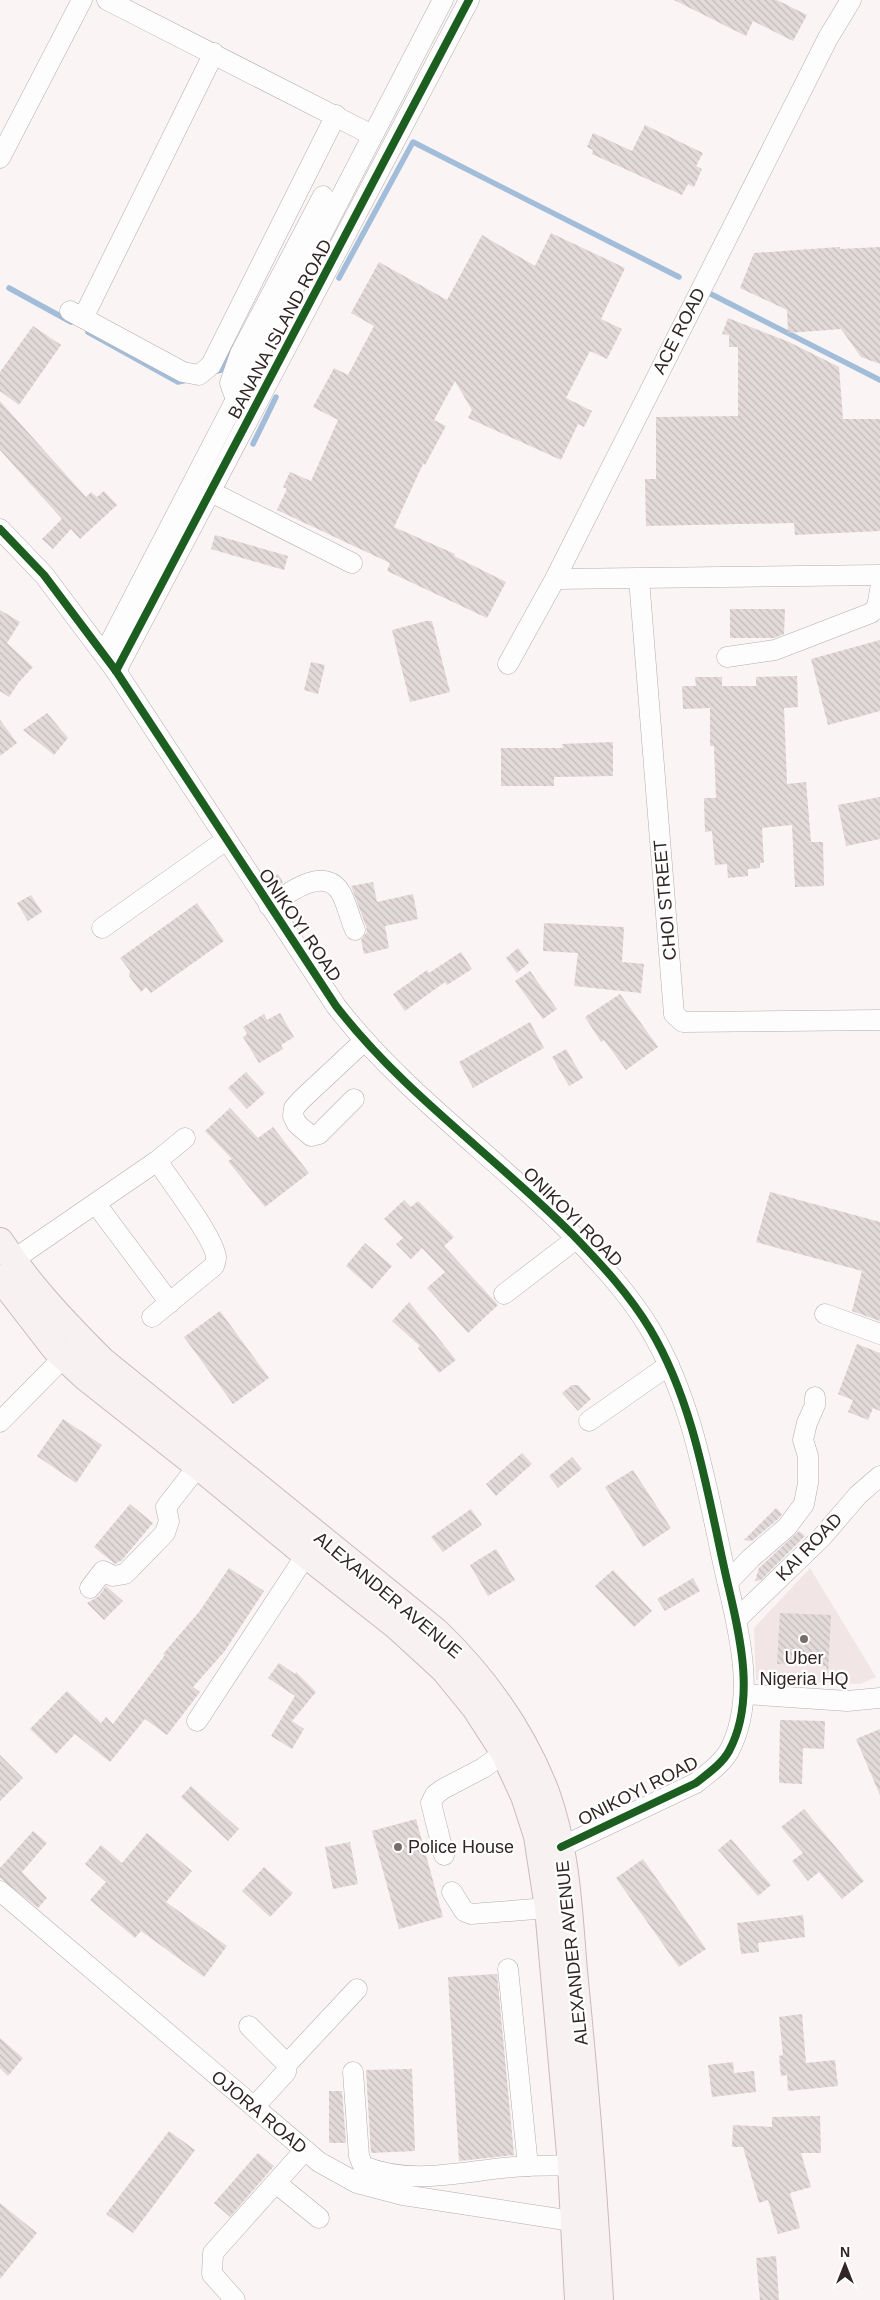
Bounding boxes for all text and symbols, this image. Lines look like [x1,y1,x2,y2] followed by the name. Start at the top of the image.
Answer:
[224,236,336,422] street label: BANANA ISLAND ROAD
[649,285,709,377] street label: ACE ROAD
[650,839,680,961] street label: CHOI STREET
[255,865,345,985] street label: ONIKOYI ROAD
[519,1163,627,1271] street label: ONIKOYI ROAD
[772,1509,846,1585] street label: KAI ROAD
[310,1528,466,1662] street label: ALEXANDER AVENUE
[798,1633,810,1645] marker: Uber Nigeria HQ
[759,1648,849,1689] place label: Uber Nigeria HQ
[575,1752,701,1830] street label: ONIKOYI ROAD
[408,1837,514,1857] place label: Police House
[392,1841,404,1853] marker: Police House
[552,1860,592,2046] street label: ALEXANDER AVENUE
[207,2066,311,2158] street label: OJORA ROAD
[820,2240,870,2290] north arrow
[840,2244,850,2260] text: N

